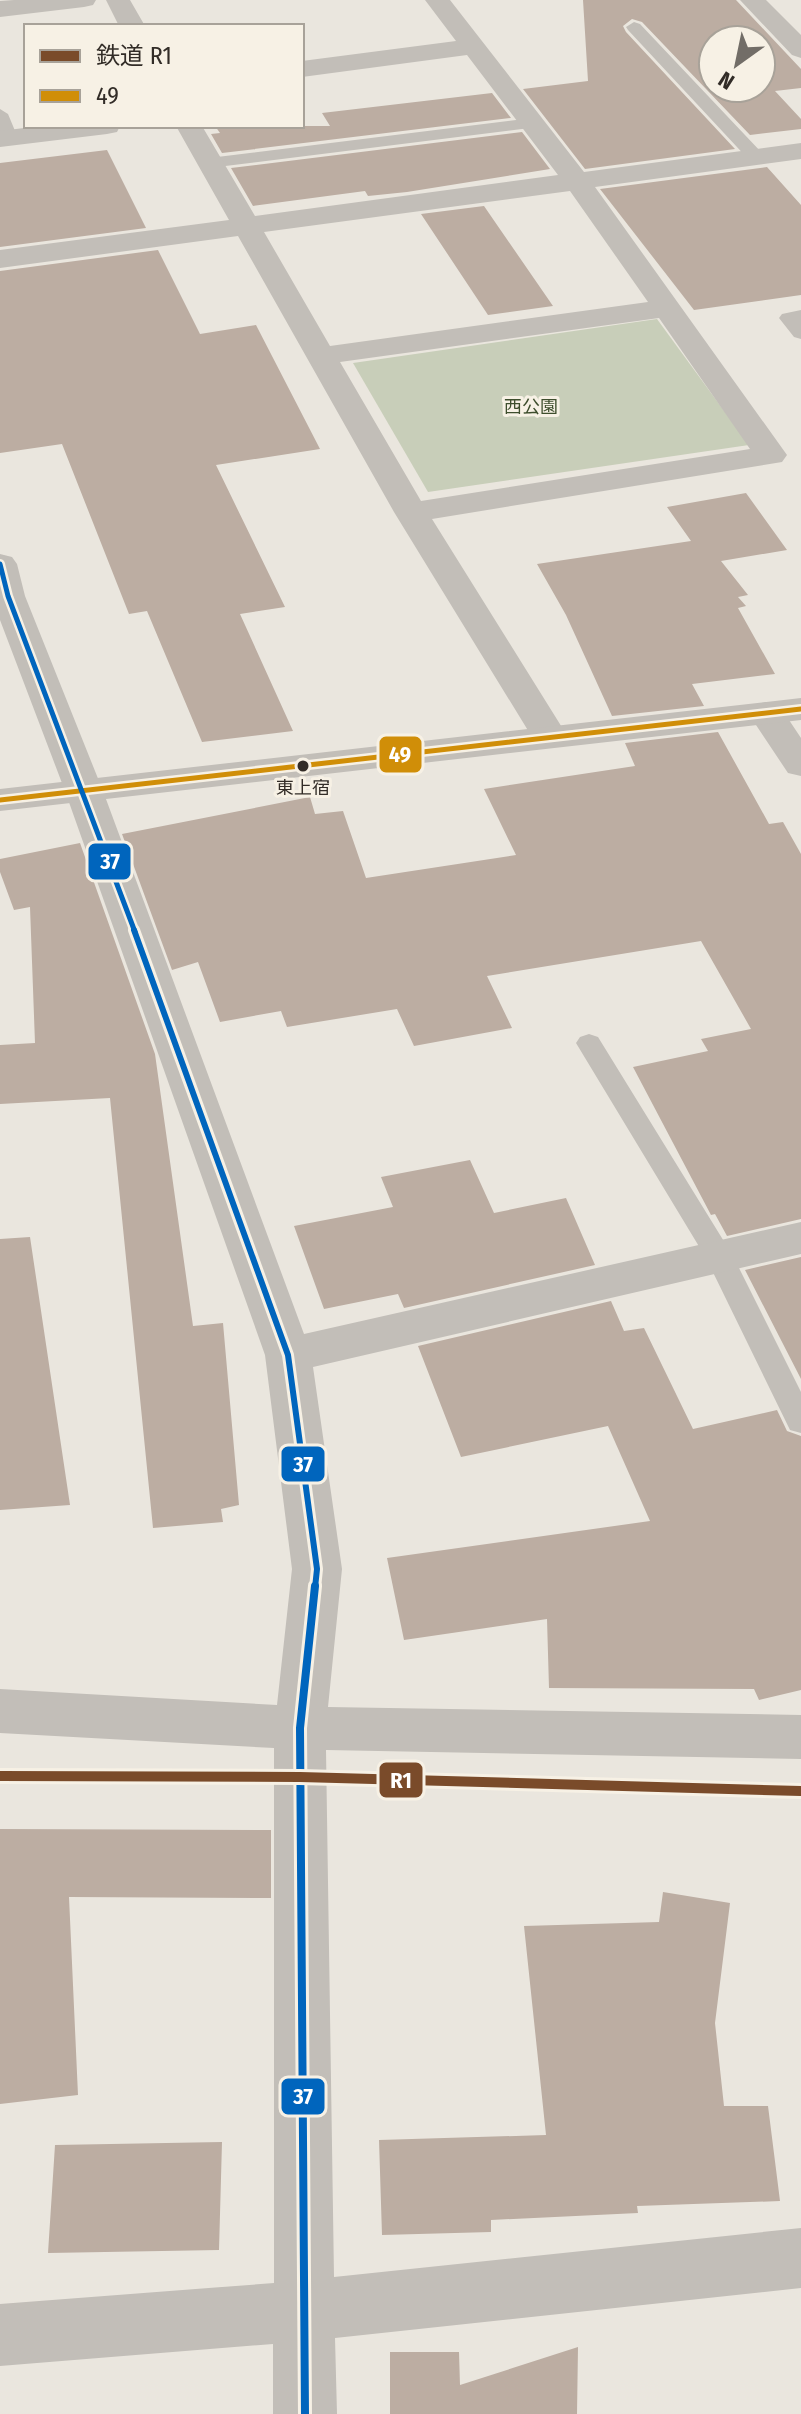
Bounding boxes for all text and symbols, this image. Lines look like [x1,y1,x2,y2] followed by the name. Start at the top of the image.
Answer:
[24,24,304,128] legend
[697,24,777,104] north arrow
[96,42,172,70] text: 鉄道 R1
[713,65,739,95] text: N
[96,82,119,110] text: 49
[504,396,558,418] park label: 西公園
[378,735,423,774] line badge: 49
[389,741,411,768] text: 49
[295,758,311,774] marker: 東上宿
[276,777,330,799] place label: 東上宿
[87,842,132,881] line badge: 37
[99,848,120,875] text: 37
[280,1445,326,1483] line badge: 37
[292,1451,313,1478] text: 37
[378,1761,424,1799] line badge: R1
[390,1767,412,1794] text: R1
[280,2077,326,2116] line badge: 37
[292,2083,313,2110] text: 37

